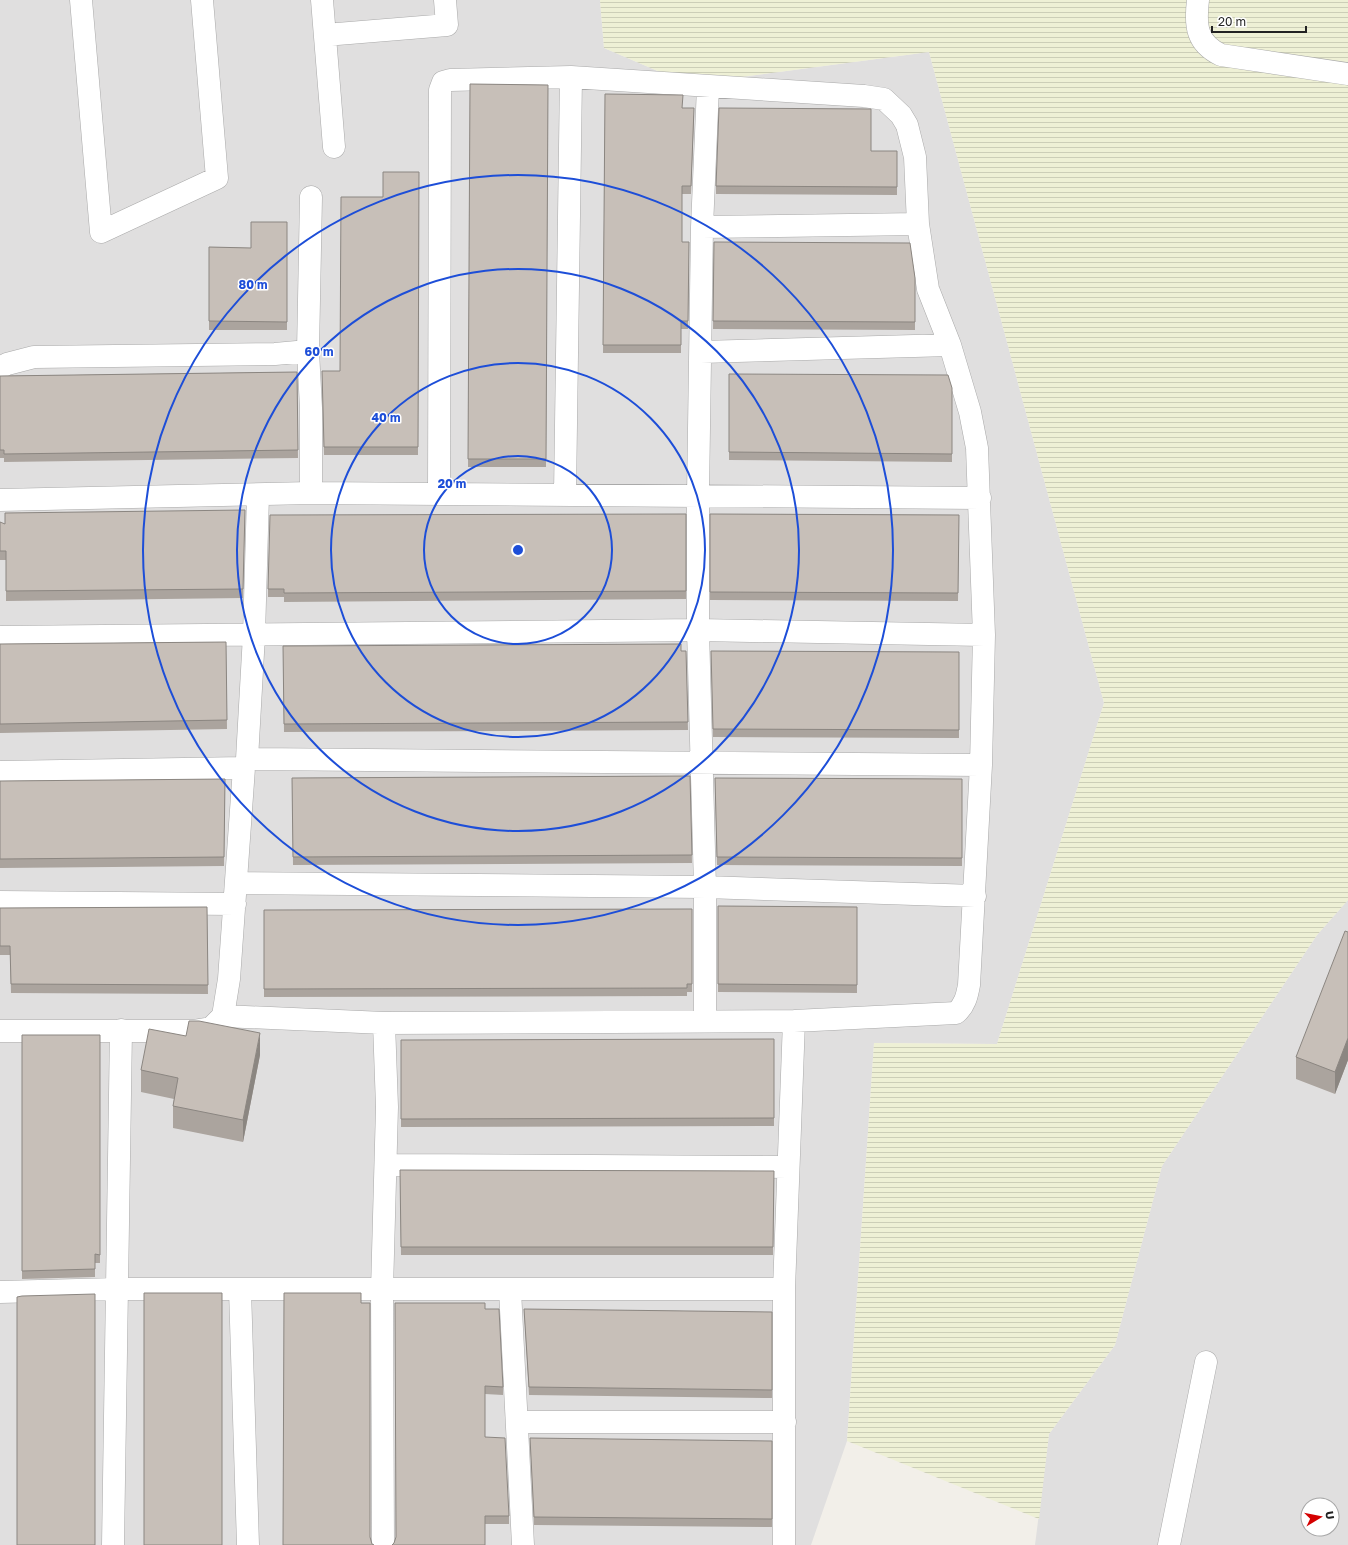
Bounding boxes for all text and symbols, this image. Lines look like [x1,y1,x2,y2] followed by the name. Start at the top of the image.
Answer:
[1212,8,1306,34] scale bar
[1218,14,1246,29] text: 20 m
[239,277,267,292] text: 80 m
[305,344,333,359] text: 60 m
[372,410,400,425] text: 40 m
[438,476,466,491] text: 20 m
[511,543,525,557] centre of rings
[1300,1497,1340,1537] north arrow
[1323,1510,1337,1520] text: U

